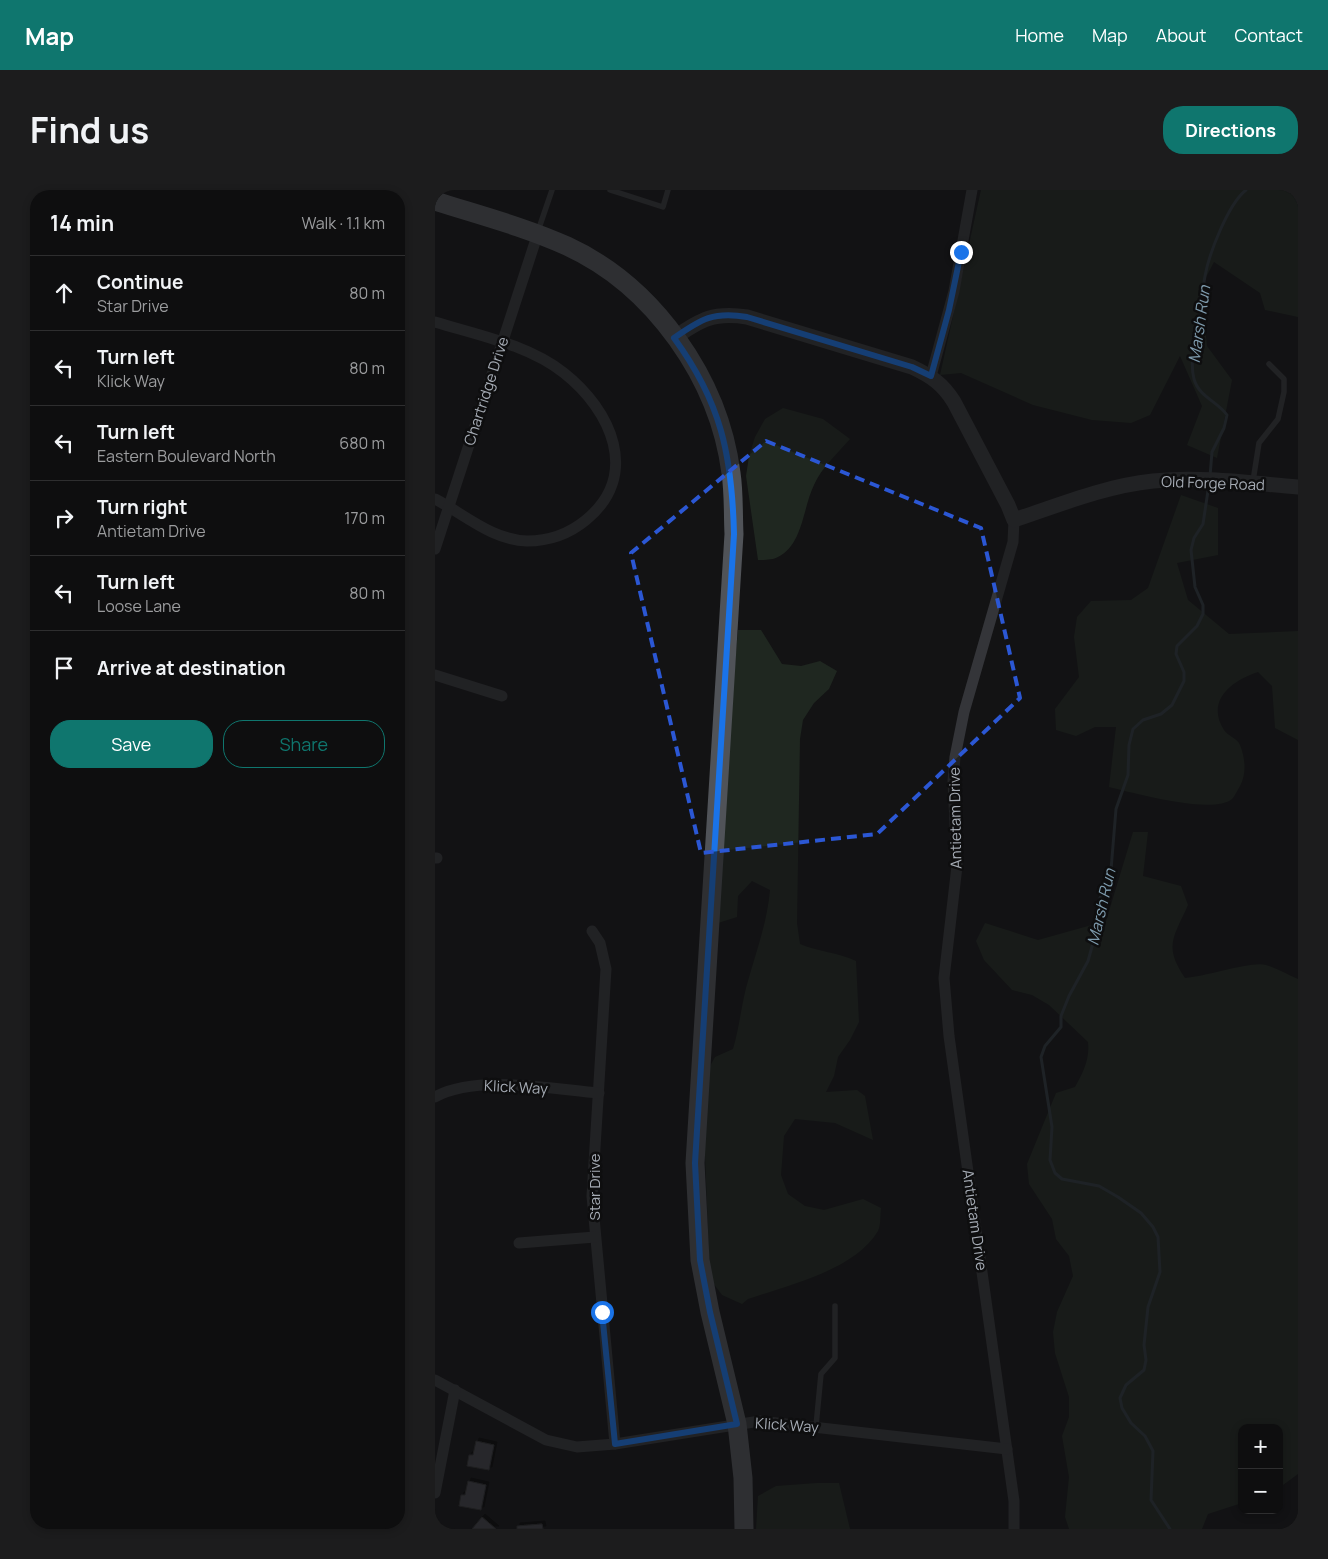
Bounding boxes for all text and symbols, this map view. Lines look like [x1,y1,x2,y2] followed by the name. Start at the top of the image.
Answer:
[25,19,74,52] text: Map
[1015,23,1064,47] text: Home
[1092,23,1128,47] text: Map
[1156,23,1206,47] text: About
[1234,23,1303,47] text: Contact
[30,106,149,154] text: Find us
[1163,106,1298,154] button: Directions
[50,209,114,237] text: 14 min
[301,212,385,234] text: Walk · 1.1 km
[950,241,973,264] route end
[97,269,183,295] text: Continue
[50,279,78,307] icon: ahead
[349,282,385,304] text: 80 m
[1183,283,1215,364] water label: Marsh Run
[97,295,169,317] text: Star Drive
[459,334,514,448] street label: Chartridge Drive
[97,344,175,370] text: Turn left
[50,354,78,382] icon: left
[349,357,385,379] text: 80 m
[97,370,165,392] text: Klick Way
[97,419,175,445] text: Turn left
[50,429,78,457] icon: left
[339,432,385,454] text: 680 m
[97,445,276,467] text: Eastern Boulevard North
[1161,471,1265,495] street label: Old Forge Road
[97,494,187,520] text: Turn right
[50,504,78,532] icon: right
[344,507,385,529] text: 170 m
[97,520,206,542] text: Antietam Drive
[97,569,175,595] text: Turn left
[50,579,78,607] icon: left
[349,582,385,604] text: 80 m
[97,595,181,617] text: Loose Lane
[50,654,78,682] icon: arrive
[97,655,286,681] text: Arrive at destination
[50,720,213,768] button: Save
[223,720,385,768] button: Share
[944,767,966,869] street label: Antietam Drive
[1082,866,1121,947] water label: Marsh Run
[484,1075,548,1099] street label: Klick Way
[584,1153,605,1221] street label: Star Drive
[958,1168,993,1272] street label: Antietam Drive
[591,1301,614,1324] route start
[754,1412,820,1438] street label: Klick Way
[1238,1424,1283,1514] map controls
[1238,1424,1283,1469] button: +
[1238,1469,1283,1514] button: −

